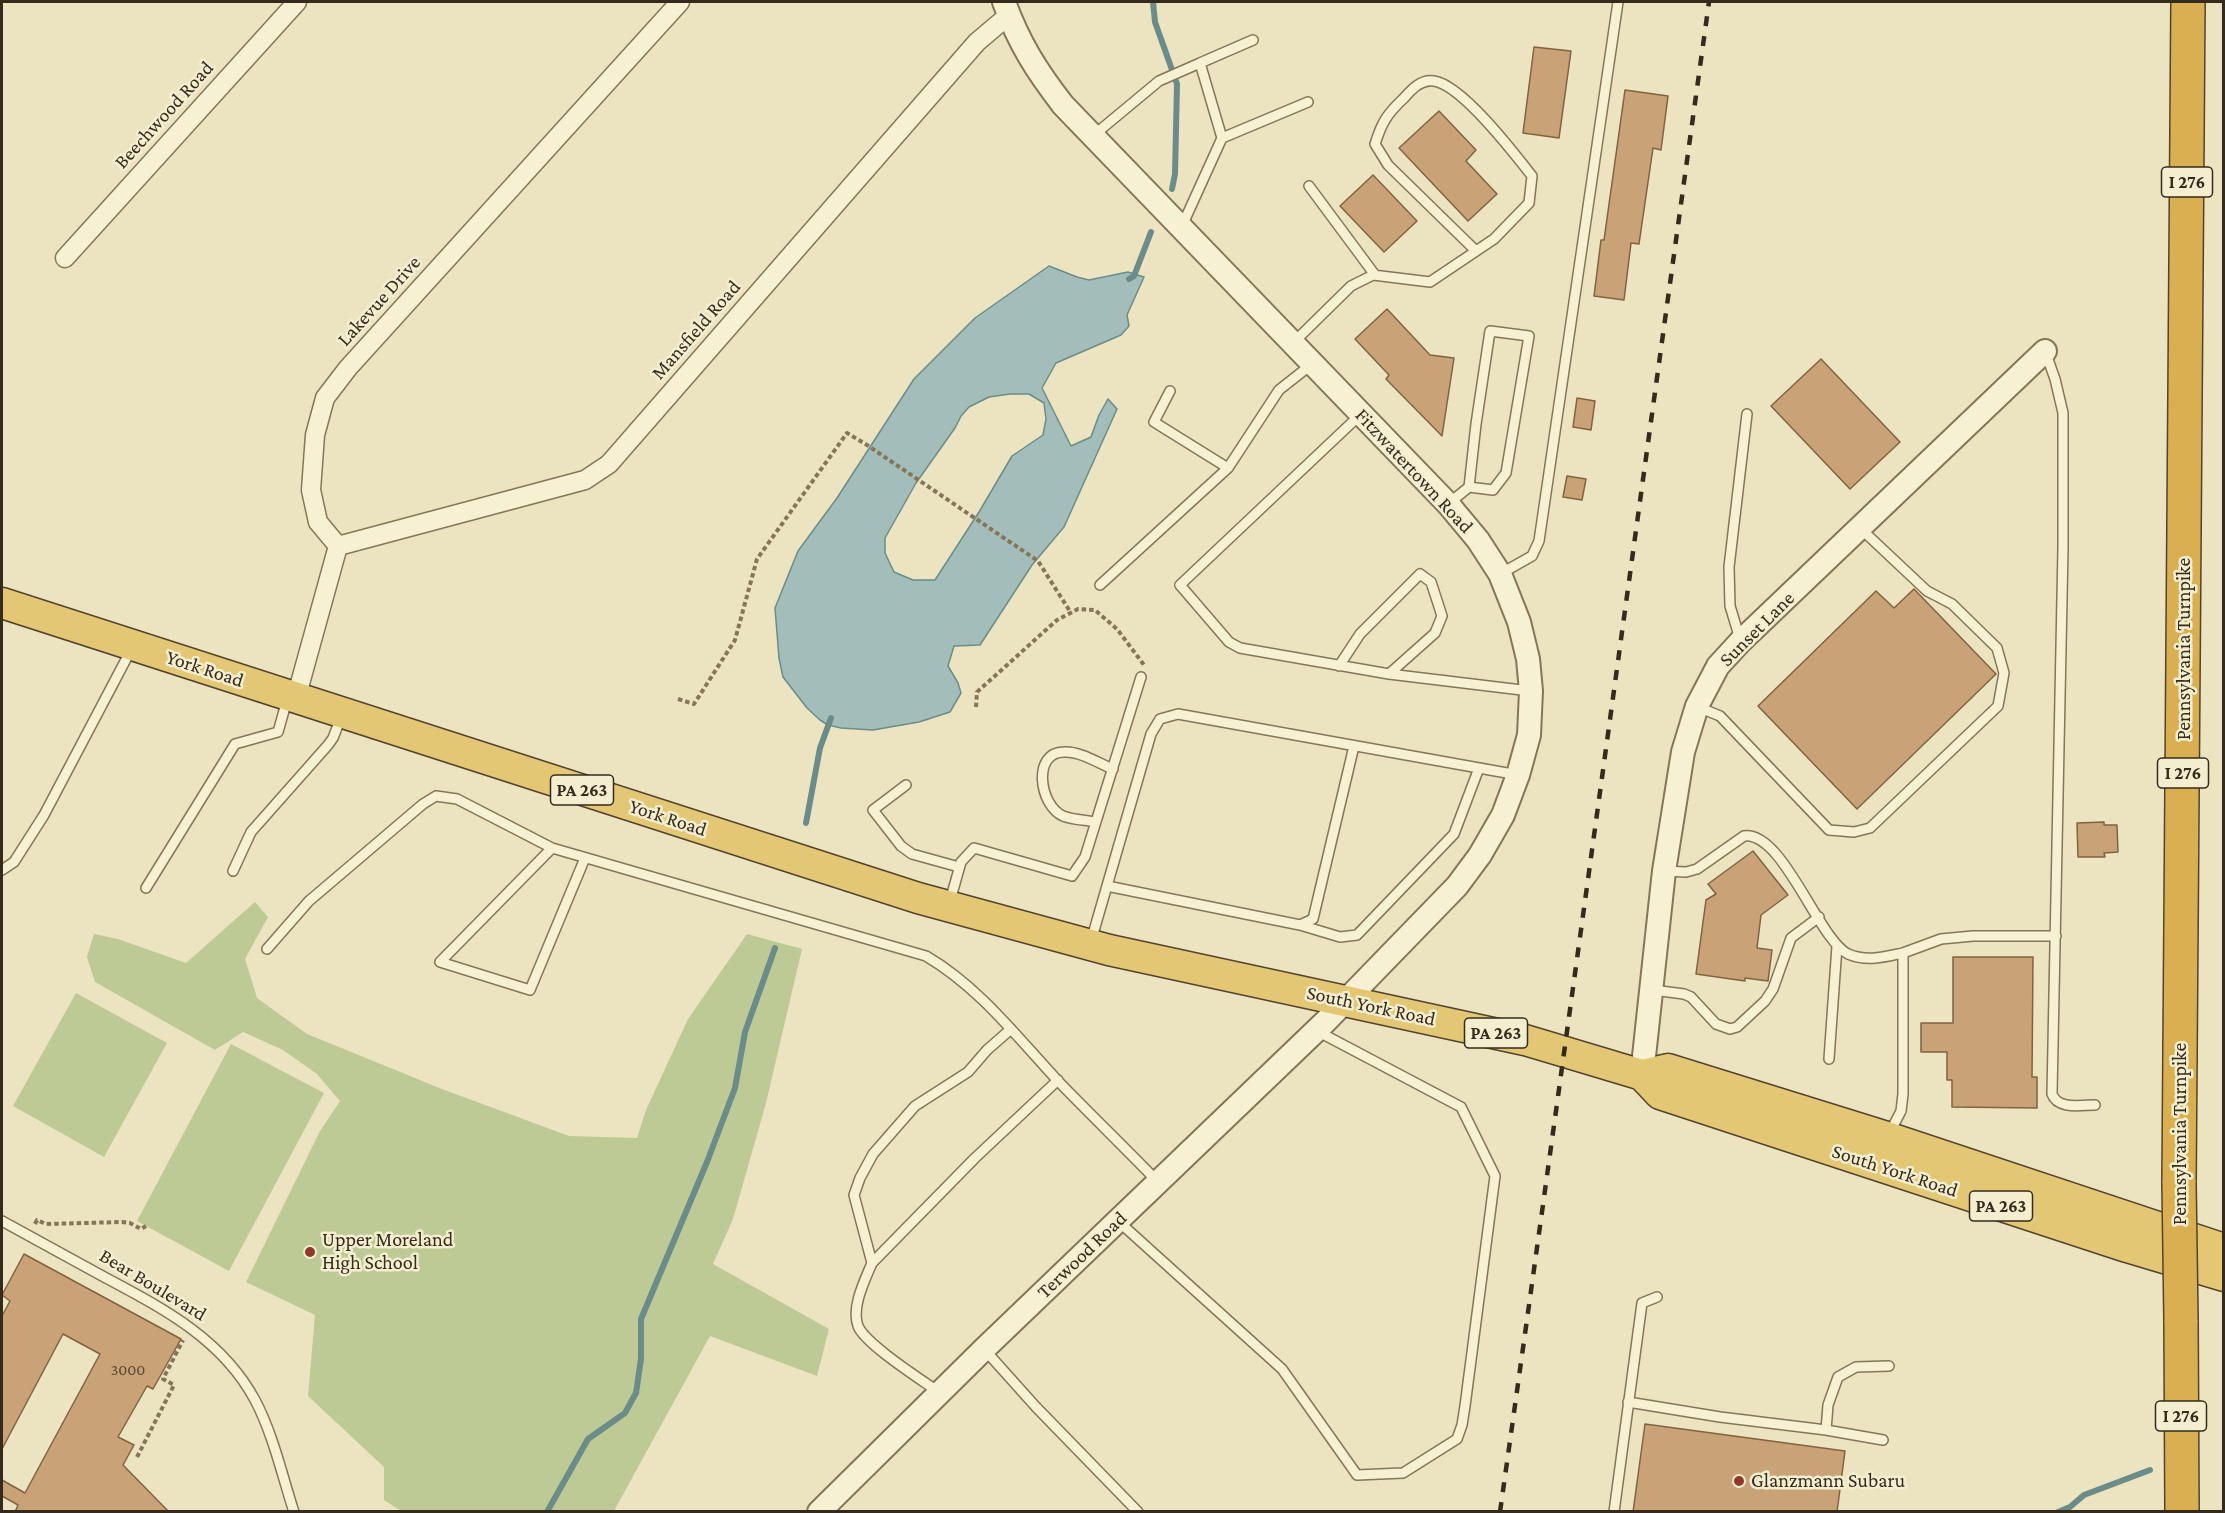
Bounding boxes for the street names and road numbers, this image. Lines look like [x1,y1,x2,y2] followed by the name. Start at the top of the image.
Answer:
[109,56,219,174] street label: Beechwood Road
[2162,167,2212,197] road number: I 276
[332,251,426,351] street label: Lakevue Drive
[646,275,746,385] street label: Mansfield Road
[1350,403,1478,539] street label: Fitzwatertown Road
[2172,558,2196,740] street label: Pennsylvania Turnpike
[1714,586,1800,672] street label: Sunset Lane
[163,645,247,693] street label: York Road
[2158,758,2208,788] road number: I 276
[550,775,614,805] road number: PA 263
[626,794,710,842] street label: York Road
[1304,981,1438,1031] street label: South York Road
[1464,1018,1528,1048] road number: PA 263
[2168,1043,2192,1225] street label: Pennsylvania Turnpike
[1829,1139,1961,1203] street label: South York Road
[1970,1191,2032,1221] road number: PA 263
[1032,1206,1132,1304] street label: Terwood Road
[95,1244,211,1326] street label: Bear Boulevard
[2156,1401,2206,1431] road number: I 276

